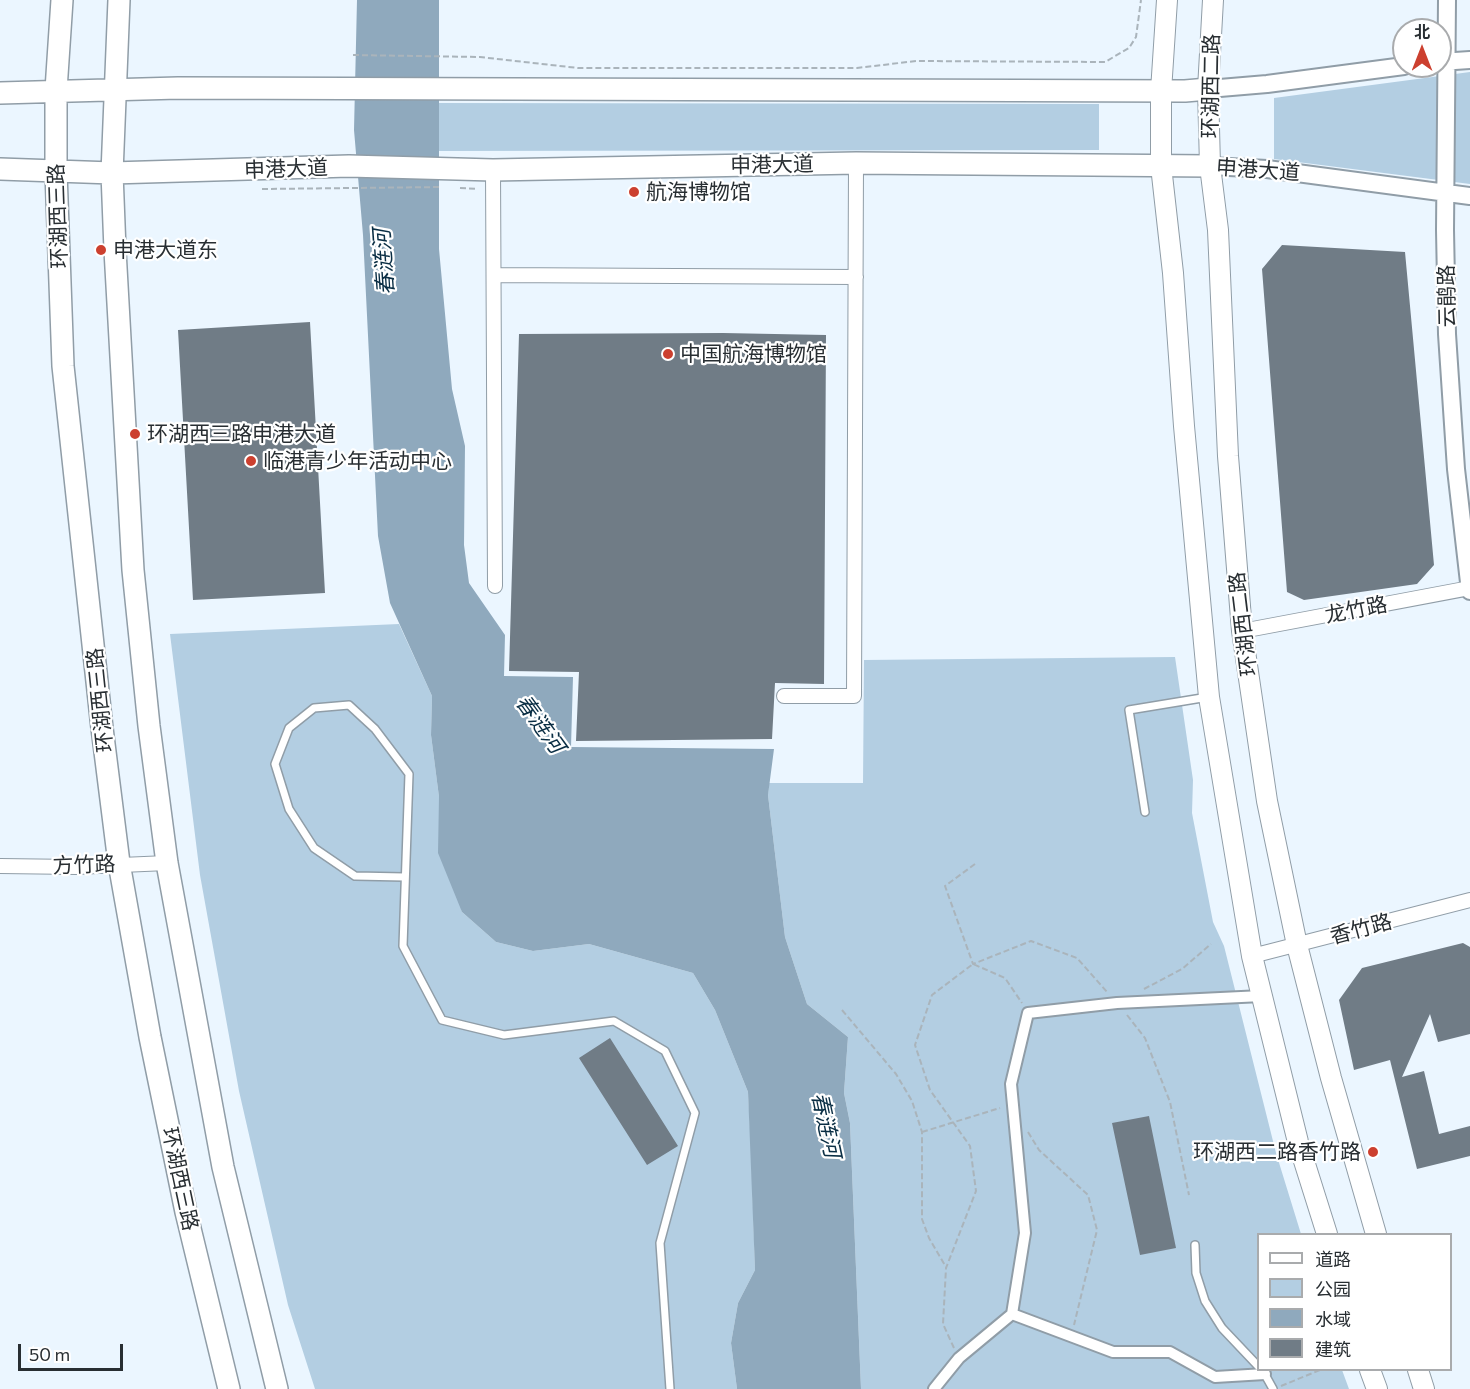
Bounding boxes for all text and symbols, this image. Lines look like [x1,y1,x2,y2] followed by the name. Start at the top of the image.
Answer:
[1392,18,1452,78] north arrow
[1414,22,1430,41] text: 北
[1197,33,1225,139] street label: 环湖西二路
[730,152,814,178] street label: 申港大道
[244,155,328,183] street label: 申港大道
[1215,155,1301,185] street label: 申港大道
[44,163,72,269] street label: 环湖西三路
[646,179,751,205] place label: 航海博物馆
[627,185,641,199] marker: 航海博物馆
[369,228,399,296] water label: 春涟河
[113,237,218,263] place label: 申港大道东
[94,243,108,257] marker: 申港大道东
[1434,264,1460,328] street label: 云鹃路
[680,341,827,367] place label: 中国航海博物馆
[661,347,675,361] marker: 中国航海博物馆
[147,421,336,447] place label: 环湖西三路申港大道
[128,427,142,441] marker: 环湖西三路申港大道
[263,448,452,474] place label: 临港青少年活动中心
[244,454,258,468] marker: 临港青少年活动中心
[1224,570,1262,678] street label: 环湖西二路
[1323,592,1389,628] street label: 龙竹路
[82,646,118,754] street label: 环湖西三路
[510,690,570,758] water label: 春涟河
[52,851,116,879] street label: 方竹路
[1327,909,1395,949] street label: 香竹路
[806,1090,846,1160] water label: 春涟河
[157,1125,203,1233] street label: 环湖西三路
[1193,1139,1361,1165] place label: 环湖西二路香竹路
[1366,1145,1380,1159] marker: 环湖西二路香竹路
[1257,1233,1452,1371] legend
[1315,1248,1351,1270] text: 道路
[1315,1278,1351,1300] text: 公园
[1315,1308,1351,1330] text: 水域
[21,1332,126,1370] scale bar
[1315,1338,1351,1360] text: 建筑
[29,1343,70,1365] text: 50 m

